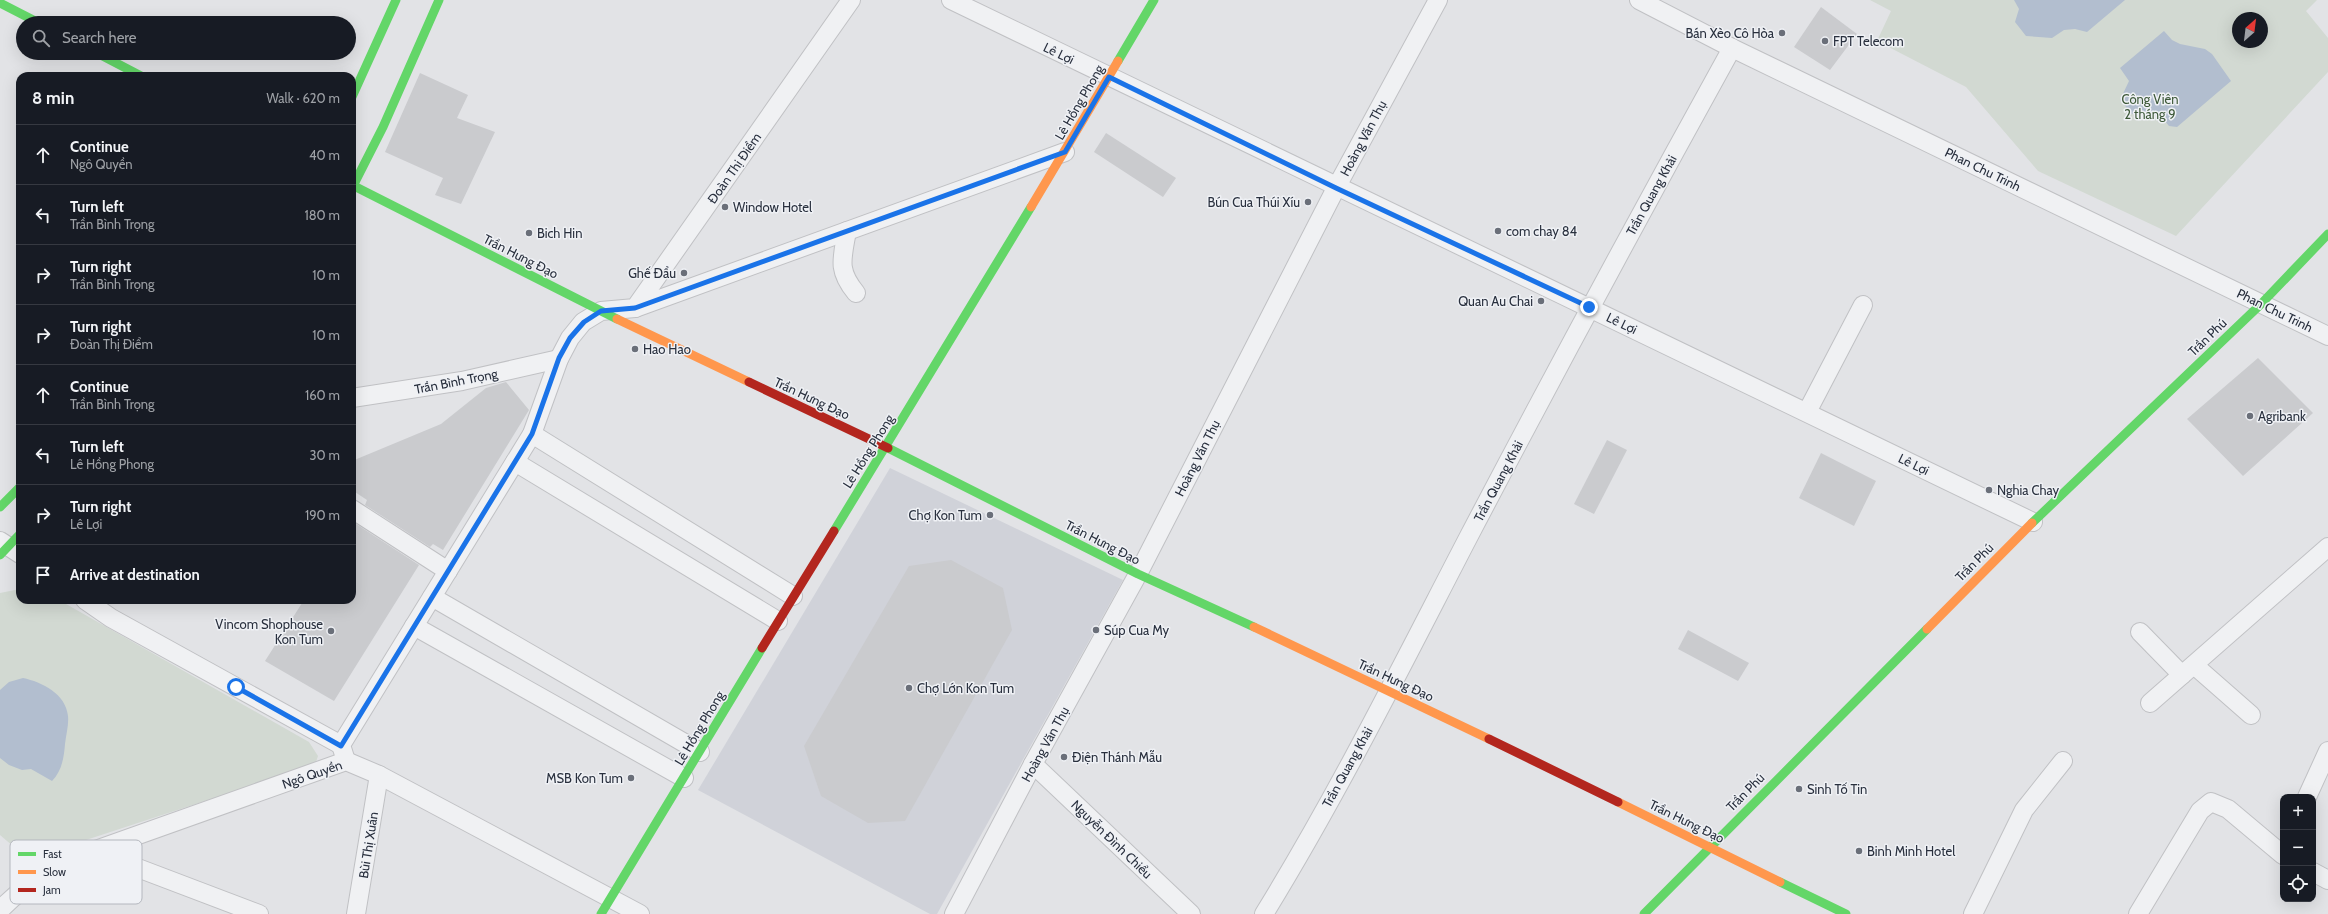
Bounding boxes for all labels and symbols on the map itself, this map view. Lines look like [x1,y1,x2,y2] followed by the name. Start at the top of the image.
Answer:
[2232,12,2268,48] north arrow
[1686,25,1775,41] place label: Bán Xèo Cô Hòa
[1777,28,1787,38] marker: Bán Xèo Cô Hòa
[1833,33,1904,49] place label: FPT Telecom
[1820,36,1830,46] marker: FPT Telecom
[1041,39,1077,67] street label: Lê Lợi
[1051,61,1107,142] street label: Lê Hồng Phong
[2122,91,2178,122] park label: Công Viên 2 tháng 9
[1336,97,1390,179] street label: Hoàng Văn Thụ
[704,129,764,207] street label: Đoàn Thị Điểm
[1942,144,2024,194] street label: Phan Chu Trinh
[1622,152,1680,238] street label: Trần Quang Khải
[1208,194,1300,210] place label: Bún Cua Thúi Xíu
[1303,197,1313,207] marker: Bún Cua Thúi Xíu
[733,199,812,215] place label: Window Hotel
[720,202,730,212] marker: Window Hotel
[1506,223,1578,239] place label: com chay 84
[537,225,582,241] place label: Bich Hin
[1493,226,1503,236] marker: com chay 84
[524,228,534,238] marker: Bich Hin
[481,230,561,282] street label: Trần Hưng Đạo
[628,265,676,281] place label: Ghế Đẩu
[679,268,689,278] marker: Ghế Đẩu
[2234,285,2316,335] street label: Phan Chu Trinh
[1458,293,1533,309] place label: Quan Au Chai
[1536,296,1546,306] marker: Quan Au Chai
[1580,298,1598,316] route end
[1604,309,1640,337] street label: Lê Lợi
[2184,315,2230,359] street label: Trần Phú
[643,341,691,357] place label: Hao Hao
[630,344,640,354] marker: Hao Hao
[413,365,500,397] street label: Trần Bình Trọng
[772,374,852,422] street label: Trần Hưng Đạo
[2258,408,2306,424] place label: Agribank
[839,411,897,491] street label: Lê Hồng Phong
[2245,411,2255,421] marker: Agribank
[1171,417,1223,499] street label: Hoàng Văn Thụ
[1470,438,1526,524] street label: Trần Quang Khải
[1896,450,1932,478] street label: Lê Lợi
[1997,482,2059,498] place label: Nghia Chay
[1984,485,1994,495] marker: Nghia Chay
[909,507,982,523] place label: Chợ Kon Tum
[985,510,995,520] marker: Chợ Kon Tum
[1063,516,1143,568] street label: Trần Hưng Đạo
[1952,539,1997,584] street label: Trần Phú
[215,616,323,647] place label: Vincom Shophouse Kon Tum
[1104,622,1170,638] place label: Súp Cua My
[1091,625,1101,635] marker: Súp Cua My
[326,626,336,636] marker: Vincom Shophouse Kon Tum
[1356,656,1436,704] street label: Trần Hưng Đạo
[227,678,245,696] route start
[917,680,1014,696] place label: Chợ Lớn Kon Tum
[904,683,914,693] marker: Chợ Lớn Kon Tum
[670,687,728,768] street label: Lê Hồng Phong
[1018,703,1072,784] street label: Hoàng Văn Thụ
[1318,724,1376,810] street label: Trần Quang Khải
[1072,749,1162,765] place label: Điện Thánh Mẫu
[1059,752,1069,762] marker: Điện Thánh Mẫu
[280,756,344,792] street label: Ngô Quyền
[1723,769,1768,814] street label: Trần Phú
[546,770,623,786] place label: MSB Kon Tum
[626,773,636,783] marker: MSB Kon Tum
[1807,781,1867,797] place label: Sinh Tố Tin
[1794,784,1804,794] marker: Sinh Tố Tin
[1068,796,1156,882] street label: Nguyễn Đình Chiểu
[1647,796,1727,846] street label: Trần Hưng Đạo
[355,810,381,880] street label: Bùi Thị Xuân
[10,840,142,904] legend
[1867,843,1955,859] place label: Binh Minh Hotel
[1854,846,1864,856] marker: Binh Minh Hotel
[43,847,62,861] text: Fast
[43,865,66,879] text: Slow
[42,883,61,897] text: Jam

